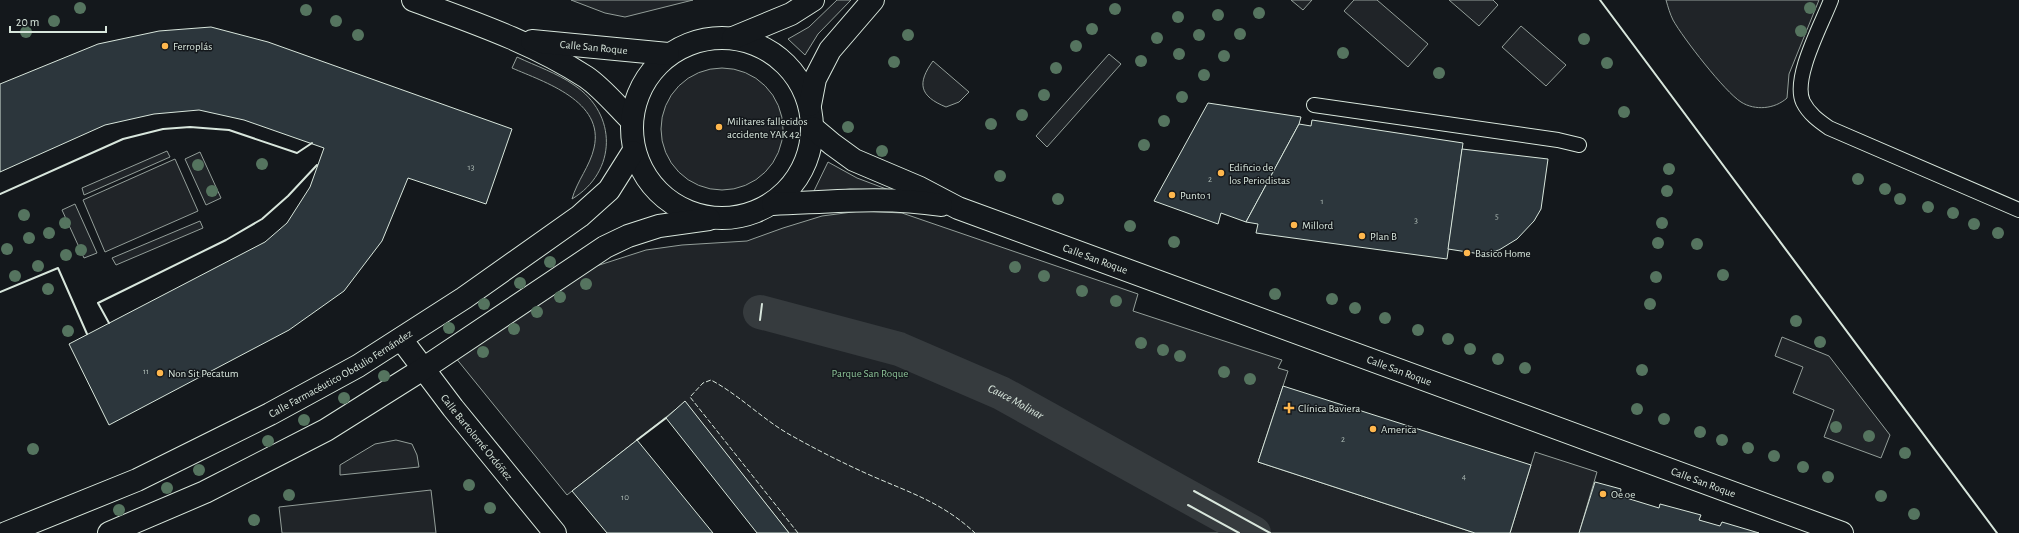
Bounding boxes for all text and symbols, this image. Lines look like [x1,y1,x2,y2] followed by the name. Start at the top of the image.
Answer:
[10,8,106,34] scale bar
[16,16,39,28] text: 20 m
[559,39,628,56] street label: Calle San Roque
[160,41,170,51] marker: Ferroplás
[173,41,212,52] place label: Ferroplás
[727,116,808,140] place label: Militares fallecidos accidente YAK 42
[714,122,724,132] marker: Militares fallecidos accidente YAK 42
[1229,162,1290,186] place label: Edificio de los Periodistas
[468,163,475,172] house number: 13
[1216,168,1226,178] marker: Edificio de los Periodistas
[1208,175,1212,184] house number: 2
[1167,190,1177,200] marker: Punto 1
[1180,190,1211,201] place label: Punto 1
[1320,197,1324,206] house number: 1
[1495,212,1499,221] house number: 5
[1414,216,1418,225] house number: 3
[1289,220,1299,230] marker: Millord
[1302,220,1334,231] place label: Millord
[1357,231,1367,241] marker: Plan B
[1370,231,1397,242] place label: Plan B
[1061,242,1129,276] street label: Calle San Roque
[1462,248,1472,258] marker: Basico Home
[1475,248,1531,259] place label: Basico Home
[267,328,415,420] street label: Calle Farmacéutico Obdulio Fernández
[1365,354,1433,388] street label: Calle San Roque
[143,367,149,376] house number: 11
[155,368,165,378] marker: Non Sit Pecatum
[168,368,239,379] place label: Non Sit Pecatum
[832,368,908,379] park label: Parque San Roque
[986,382,1047,422] water label: Cauce Molinar
[439,392,515,483] street label: Calle Bartolomé Ordóñez
[1283,402,1295,414] marker: Clínica Baviera
[1298,403,1360,414] place label: Clínica Baviera
[1368,424,1378,434] marker: America
[1381,424,1417,435] place label: America
[1341,435,1345,444] house number: 2
[1670,466,1737,499] street label: Calle San Roque
[1462,472,1467,481] house number: 4
[1598,489,1608,499] marker: Oe oe
[1611,489,1635,500] place label: Oe oe
[621,493,629,502] house number: 10

